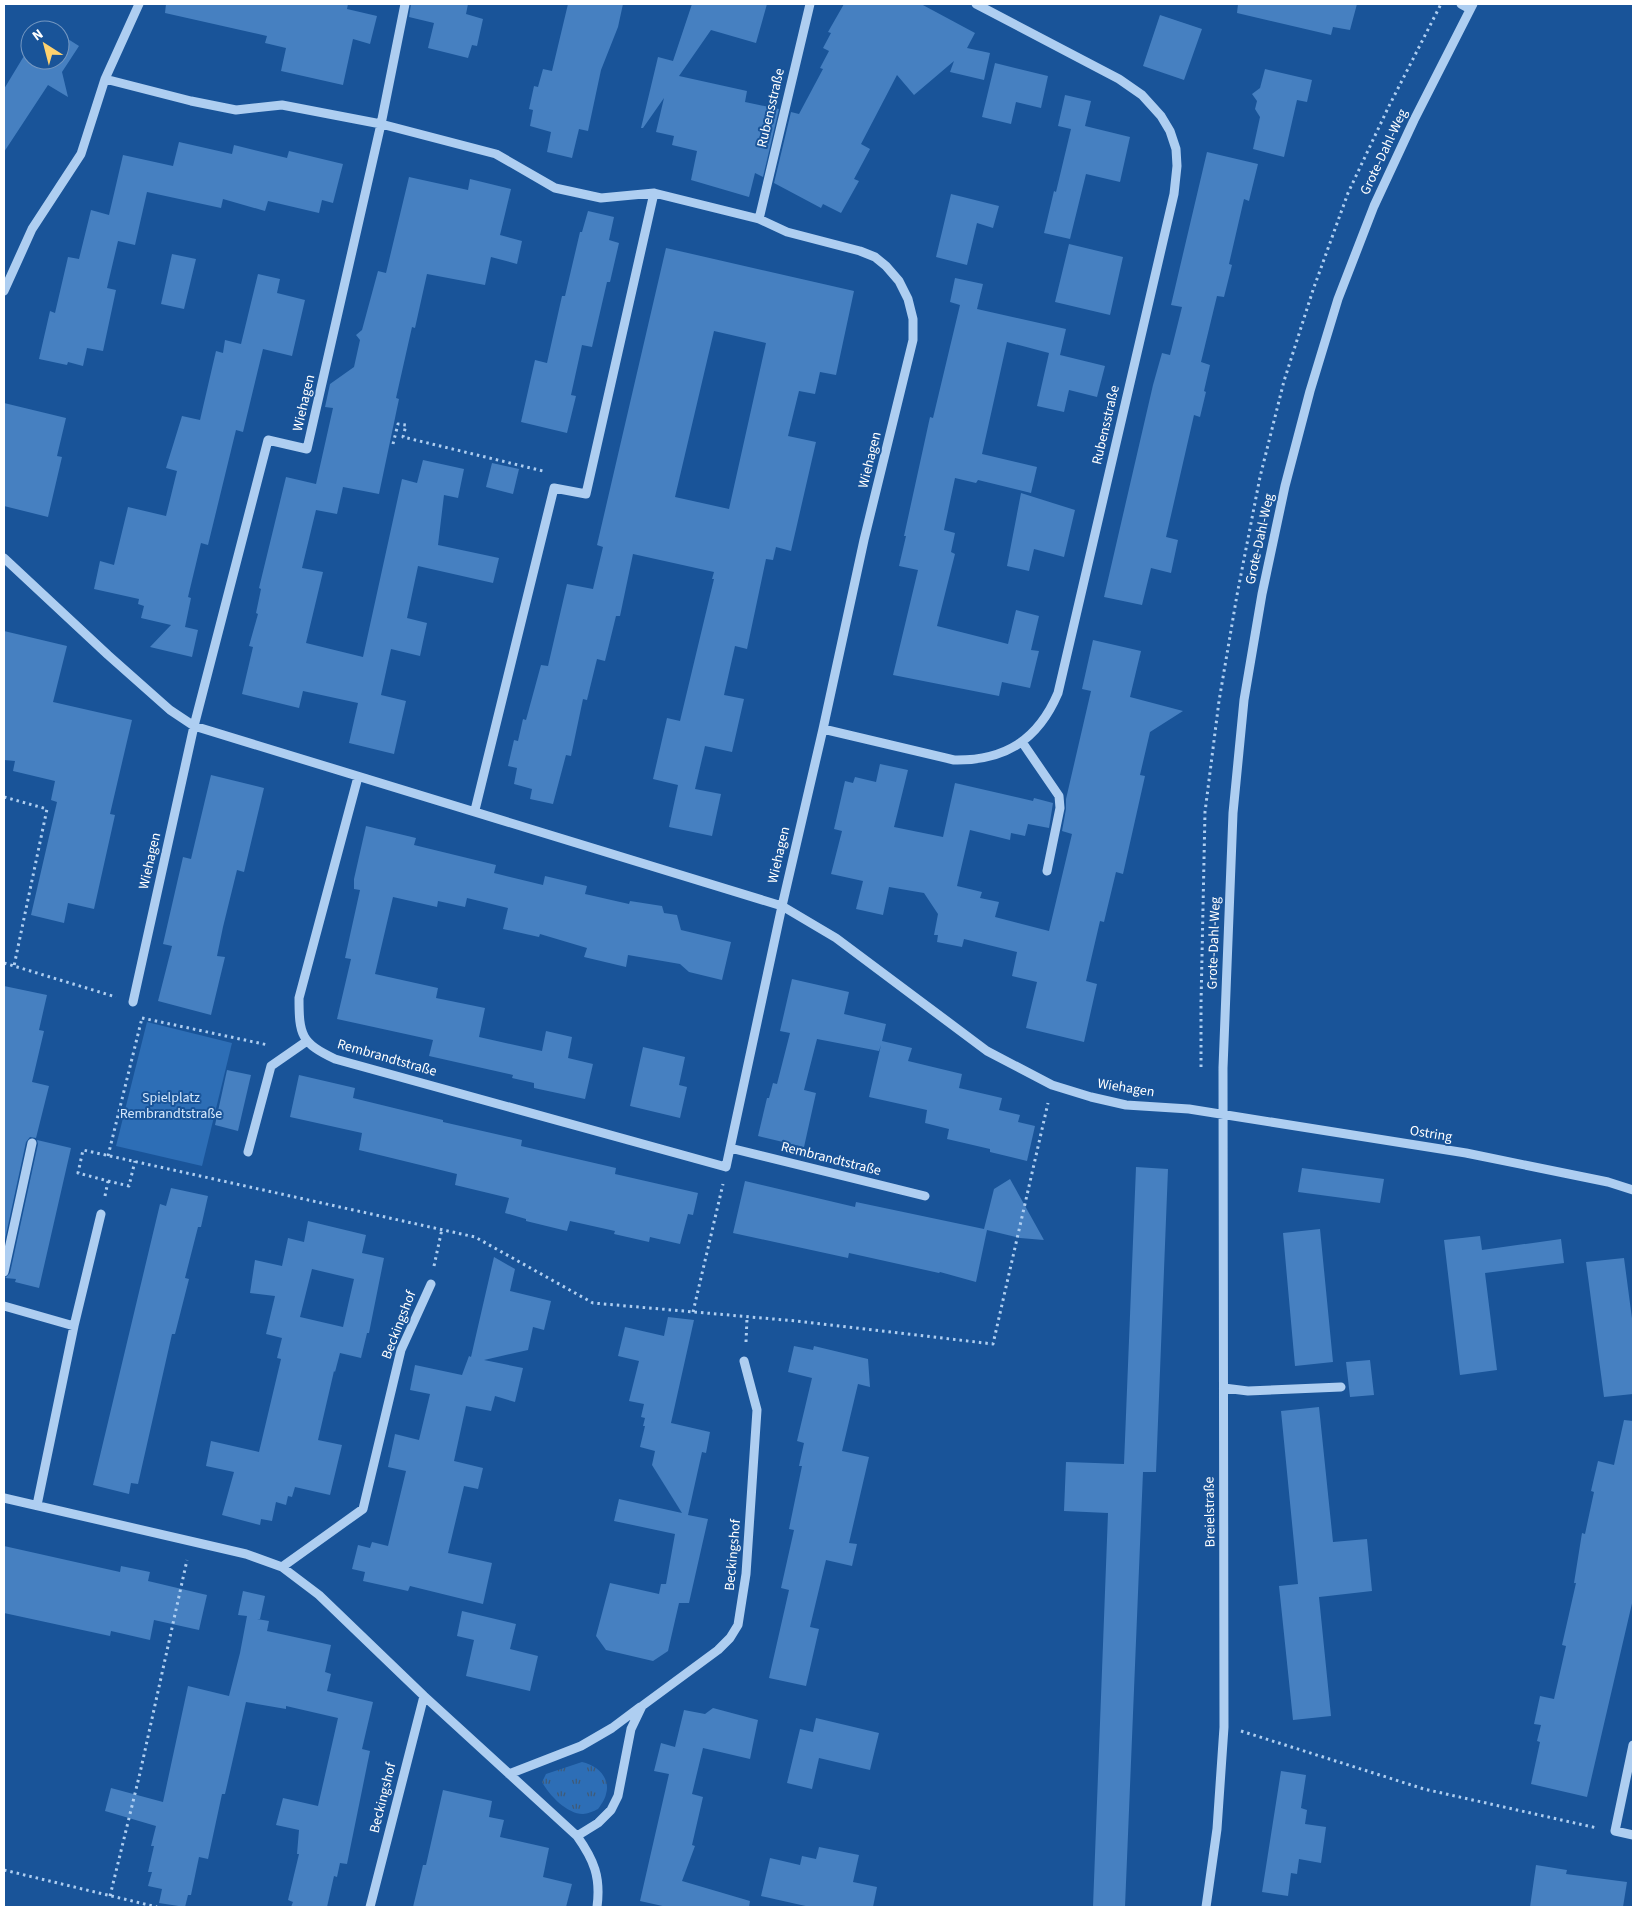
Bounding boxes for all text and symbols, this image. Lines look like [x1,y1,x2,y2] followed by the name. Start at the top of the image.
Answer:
[20,20,70,70] north arrow
[28,24,48,46] text: N
[752,66,790,150] street label: Rubensstraße
[1355,106,1413,198] street label: Grote-Dahl-Weg
[288,373,320,433] street label: Wiehagen
[1087,383,1125,467] street label: Rubensstraße
[853,430,887,490] street label: Wiehagen
[1241,492,1279,586] street label: Grote-Dahl-Weg
[763,825,795,885] street label: Wiehagen
[134,831,166,891] street label: Wiehagen
[1202,896,1226,990] street label: Grote-Dahl-Weg
[335,1034,439,1082] street label: Rembrandtstraße
[1096,1074,1156,1102] street label: Wiehagen
[120,1088,222,1124] park label: Spielplatz Rembrandtstraße
[1408,1121,1454,1147] street label: Ostring
[779,1137,883,1181] street label: Rembrandtstraße
[377,1287,422,1362] street label: Beckingshof
[1199,1476,1221,1548] street label: Breielstraße
[720,1517,746,1592] street label: Beckingshof
[365,1760,402,1835] street label: Beckingshof

